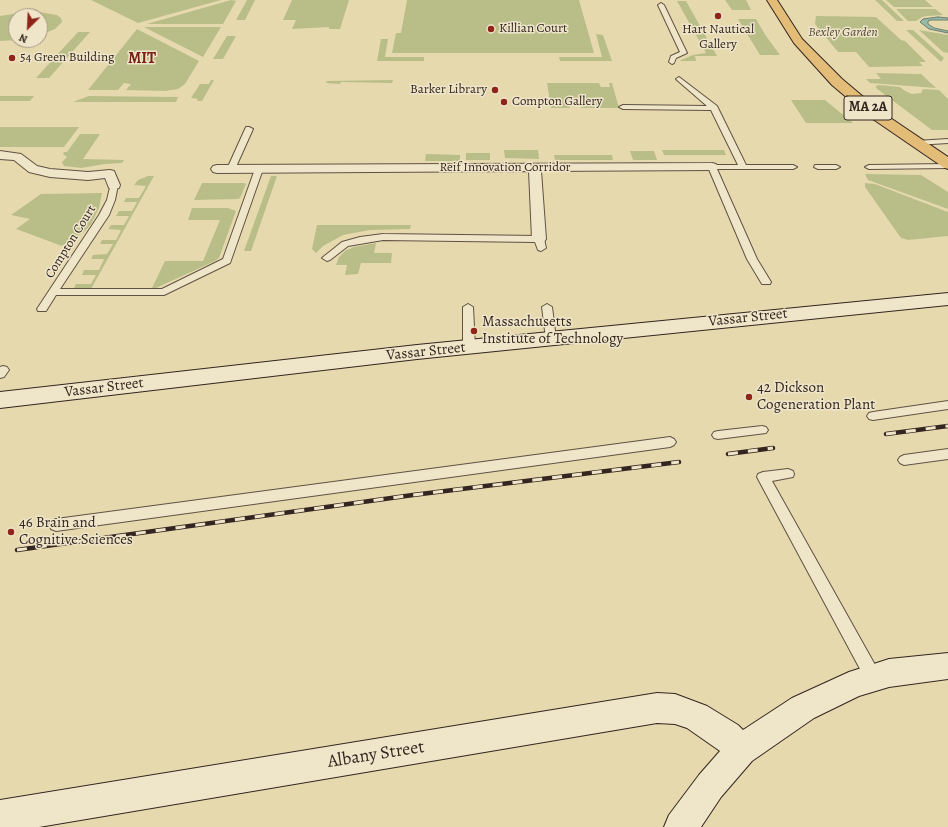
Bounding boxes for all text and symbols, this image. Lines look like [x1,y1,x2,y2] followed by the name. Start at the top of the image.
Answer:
[8,8,48,48] north arrow
[713,11,723,21] marker: Hart Nautical Gallery
[499,21,567,37] place label: Killian Court
[682,22,754,53] place label: Hart Nautical Gallery
[486,24,496,34] marker: Killian Court
[808,25,878,41] park label: Bexley Garden
[17,30,30,47] text: N
[128,49,156,69] district label: MIT
[20,50,115,66] place label: 54 Green Building
[7,53,17,63] marker: 54 Green Building
[410,82,487,98] place label: Barker Library
[490,85,500,95] marker: Barker Library
[512,94,602,110] place label: Compton Gallery
[844,96,892,120] road number: MA 2A
[499,97,509,107] marker: Compton Gallery
[439,160,571,176] street label: Reif Innovation Corridor
[42,203,100,281] street label: Compton Court
[707,305,789,331] street label: Vassar Street
[482,313,623,348] place label: Massachusetts Institute of Technology
[469,326,479,336] marker: Massachusetts Institute of Technology
[385,339,467,365] street label: Vassar Street
[63,374,145,402] street label: Vassar Street
[757,379,875,414] place label: 42 Dickson Cogeneration Plant
[744,392,754,402] marker: 42 Dickson Cogeneration Plant
[19,514,133,549] place label: 46 Brain and Cognitive Sciences
[6,527,16,537] marker: 46 Brain and Cognitive Sciences
[326,737,426,773] street label: Albany Street

